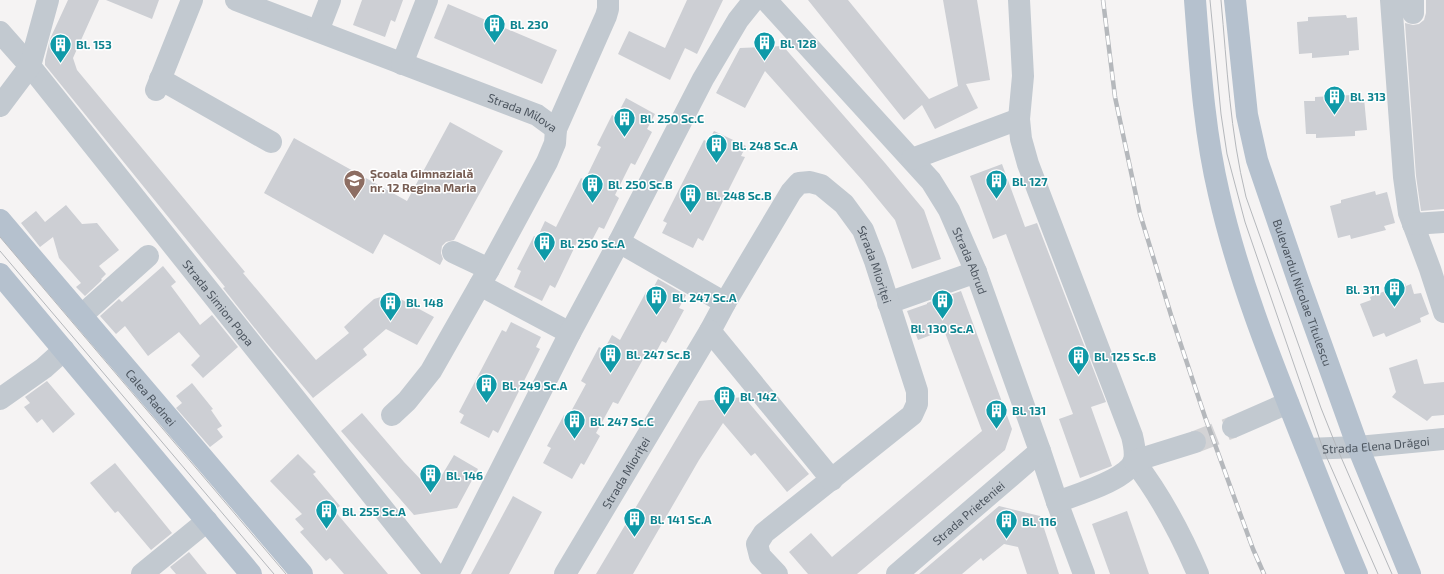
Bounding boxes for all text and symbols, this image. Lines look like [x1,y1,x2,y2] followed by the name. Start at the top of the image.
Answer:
[482,11,508,44] building icon: Bl. 230
[510,17,548,31] place label: Bl. 230
[752,30,778,63] building icon: Bl. 128
[47,31,73,64] building icon: Bl. 153
[780,36,817,50] place label: Bl. 128
[76,37,112,51] place label: Bl. 153
[1322,83,1348,116] building icon: Bl. 313
[1350,89,1386,103] place label: Bl. 313
[486,90,560,135] street label: Strada Milova
[611,105,637,138] building icon: Bl. 250 Sc.C
[640,111,704,125] place label: Bl. 250 Sc.C
[704,132,730,165] building icon: Bl. 248 Sc.A
[732,138,798,152] place label: Bl. 248 Sc.A
[370,166,477,194] place label: Școala Gimnazială nr. 12 Regina Maria
[342,167,368,200] school or university icon: Școala Gimnazială nr. 12 Regina Maria
[984,168,1010,201] building icon: Bl. 127
[579,171,605,204] building icon: Bl. 250 Sc.B
[1012,174,1048,188] place label: Bl. 127
[608,177,673,191] place label: Bl. 250 Sc.B
[678,182,704,215] building icon: Bl. 248 Sc.B
[706,188,772,202] place label: Bl. 248 Sc.B
[1271,217,1335,368] street label: Bulevardul Nicolae Titulescu
[855,223,895,305] street label: Strada Mioriței
[950,225,990,296] street label: Strada Abrud
[531,230,557,263] building icon: Bl. 250 Sc.A
[560,236,625,250] place label: Bl. 250 Sc.A
[180,257,257,348] street label: Strada Simion Popa
[1382,276,1408,309] building icon: Bl. 311
[1346,282,1380,296] place label: Bl. 311
[643,284,669,317] building icon: Bl. 247 Sc.A
[929,288,955,321] building icon: Bl. 130 Sc.A
[377,289,403,322] building icon: Bl. 148
[672,290,737,304] place label: Bl. 247 Sc.A
[406,295,443,309] place label: Bl. 148
[910,321,974,335] place label: Bl. 130 Sc.A
[597,341,623,374] building icon: Bl. 247 Sc.B
[1065,343,1091,376] building icon: Bl. 125 Sc.B
[626,347,691,361] place label: Bl. 247 Sc.B
[1094,349,1157,363] place label: Bl. 125 Sc.B
[123,366,179,428] street label: Calea Radnei
[474,372,500,405] building icon: Bl. 249 Sc.A
[502,378,567,392] place label: Bl. 249 Sc.A
[712,383,738,416] building icon: Bl. 142
[740,389,777,403] place label: Bl. 142
[983,397,1009,430] building icon: Bl. 131
[1012,403,1046,417] place label: Bl. 131
[561,408,587,441] building icon: Bl. 247 Sc.C
[590,414,654,428] place label: Bl. 247 Sc.C
[1322,433,1430,455] street label: Strada Elena Drăgoi
[599,434,652,511] street label: Strada Mioriței
[417,462,443,495] building icon: Bl. 146
[446,468,483,482] place label: Bl. 146
[929,478,1007,548] street label: Strada Prieteniei
[314,498,340,531] building icon: Bl. 255 Sc.A
[342,504,406,518] place label: Bl. 255 Sc.A
[621,506,647,539] building icon: Bl. 141 Sc.A
[994,508,1020,541] building icon: Bl. 116
[650,512,712,526] place label: Bl. 141 Sc.A
[1022,514,1057,528] place label: Bl. 116

